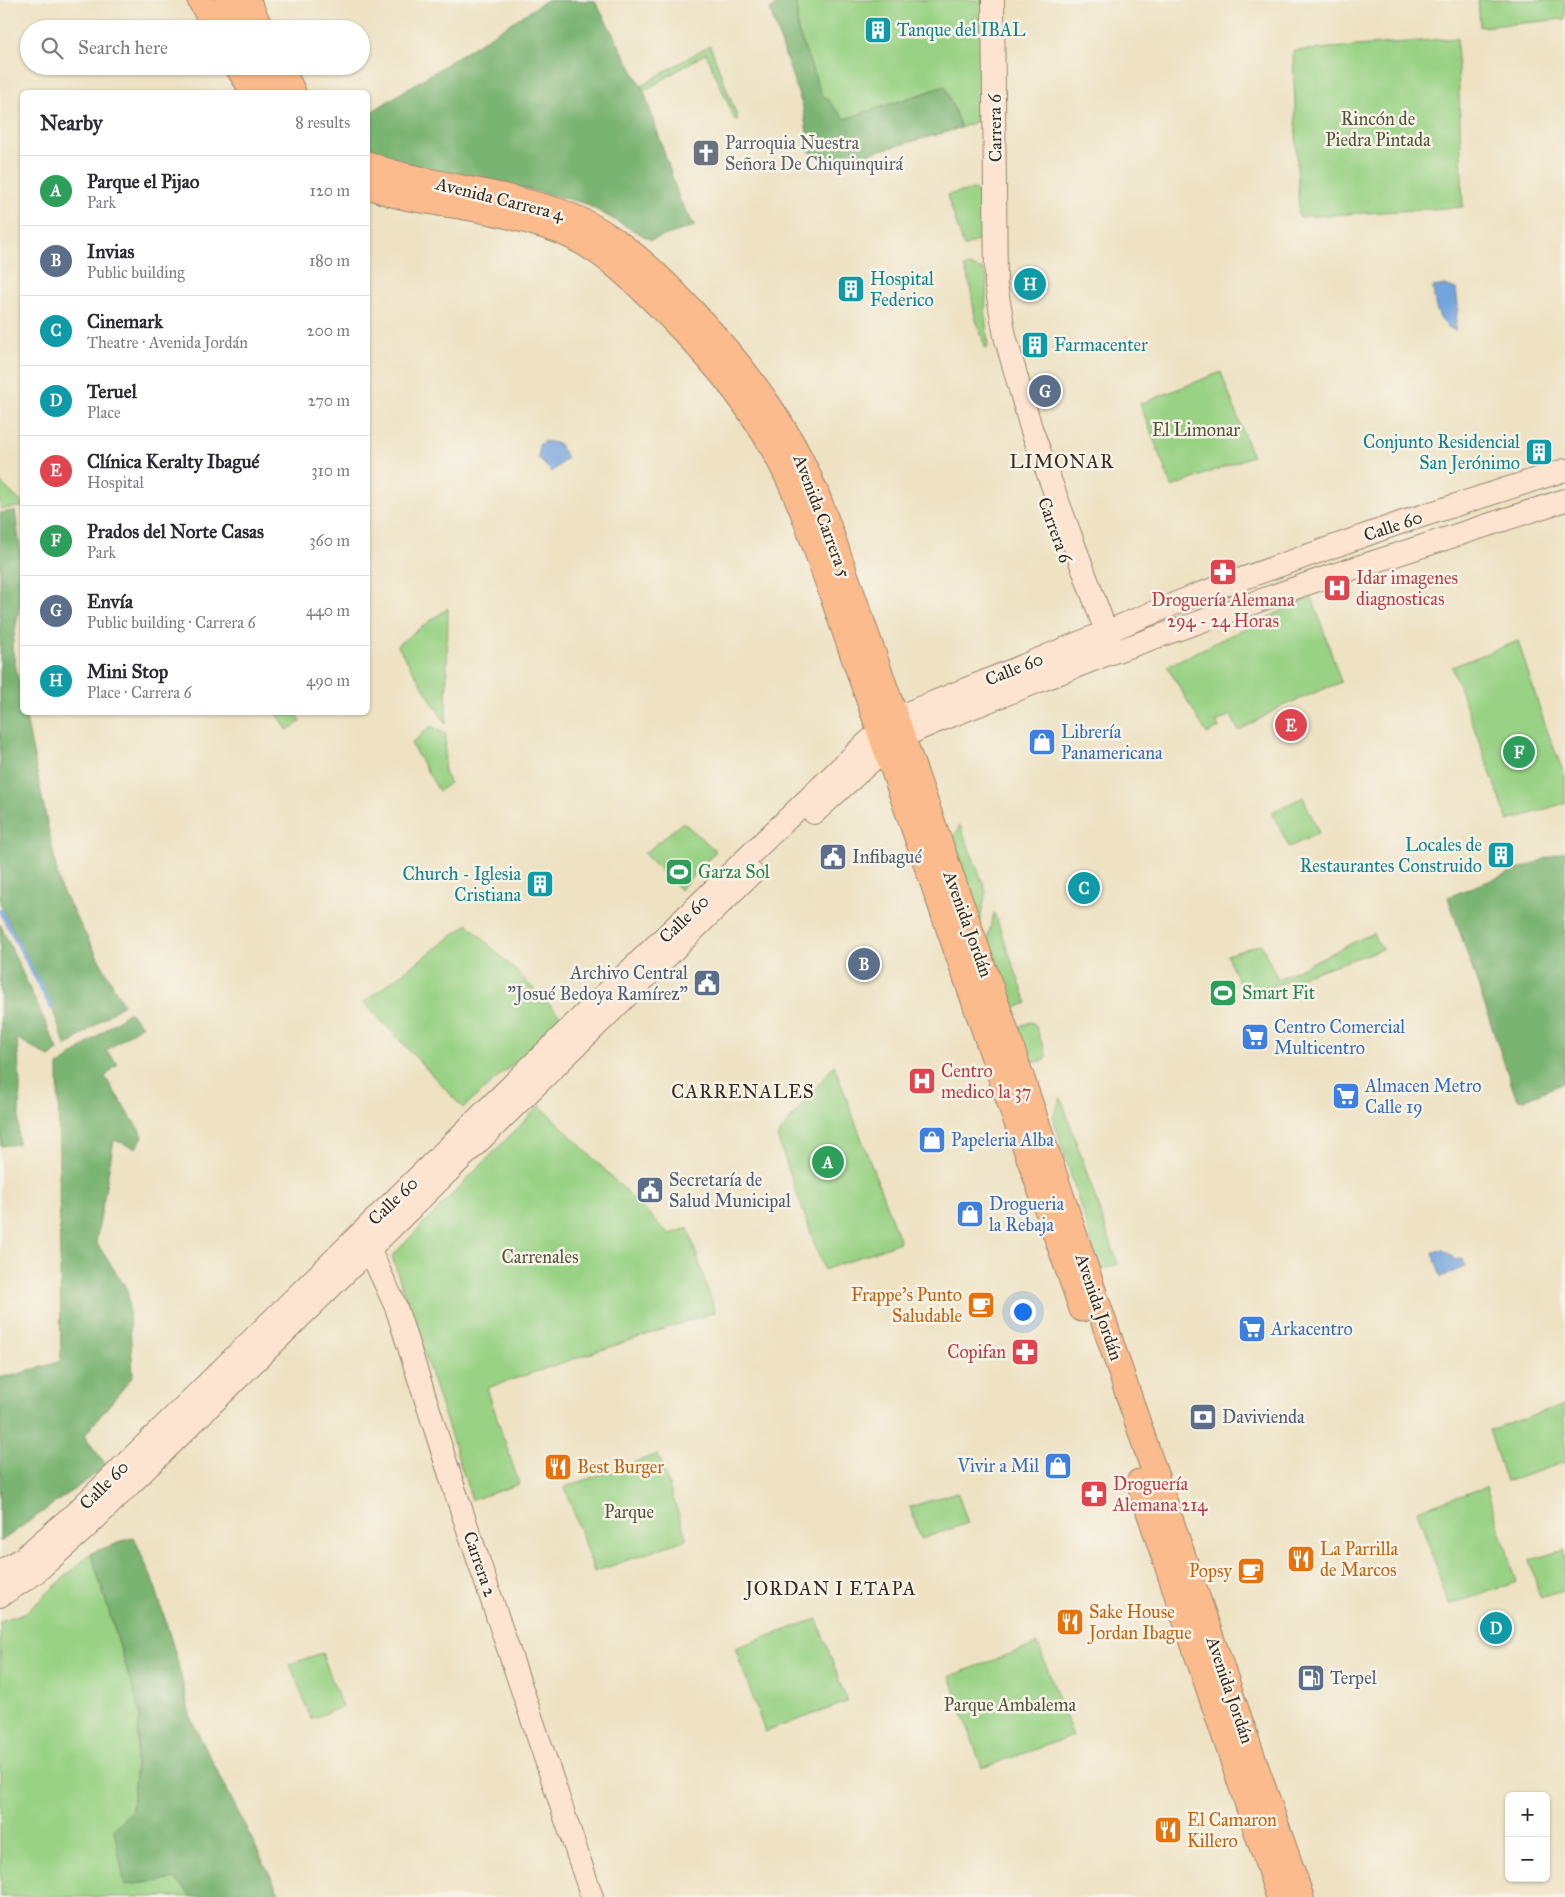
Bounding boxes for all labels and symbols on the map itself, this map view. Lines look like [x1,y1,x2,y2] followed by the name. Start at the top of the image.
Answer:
[863,15,893,45] building icon: Tanque del IBAL
[897,19,1026,42] place label: Tanque del IBAL
[983,93,1007,162] street label: Carrera 6
[1325,108,1431,151] park label: Rincón de Piedra Pintada
[725,132,903,176] place label: Parroquia Nuestra Señora De Chiquinquirá
[691,138,721,168] church icon: Parroquia Nuestra Señora De Chiquinquirá
[433,172,567,226] street label: Avenida Carrera 4
[1014,265,1046,303] pin: H
[870,268,934,311] place label: Hospital Federico
[836,274,866,304] building icon: Hospital Federico
[1020,330,1050,360] building icon: Farmacenter
[1054,334,1148,356] place label: Farmacenter
[1029,372,1061,410] pin: G
[1152,419,1240,441] park label: El Limonar
[1363,431,1520,475] place label: Conjunto Residencial San Jerónimo
[1524,437,1554,467] building icon: Conjunto Residencial San Jerónimo
[1010,450,1114,473] district label: LIMONAR
[788,451,856,581] street label: Avenida Carrera 5
[1033,494,1077,567] street label: Carrera 6
[1361,506,1425,546] street label: Calle 60
[1208,557,1238,587] pharmacy icon: Droguería Alemana 294 - 24 Horas
[1356,567,1458,611] place label: Idar imagenes diagnosticas
[1322,573,1352,603] hospital icon: Idar imagenes diagnosticas
[1151,589,1295,632] place label: Droguería Alemana 294 - 24 Horas
[982,647,1046,691] street label: Calle 60
[1275,706,1307,744] pin: E
[1061,721,1163,764] place label: Librería Panamericana
[1027,727,1057,757] shop icon: Librería Panamericana
[1503,733,1535,771] pin: F
[1300,834,1482,877] place label: Locales de Restaurantes Construido
[1486,840,1516,870] building icon: Locales de Restaurantes Construido
[818,842,848,872] public building icon: Infibagué
[852,846,922,869] place label: Infibagué
[664,857,694,887] sports icon: Garza Sol
[698,861,770,883] place label: Garza Sol
[402,863,521,906] place label: Church - Iglesia Cristiana
[937,867,998,981] street label: Avenida Jordán
[525,869,555,899] building icon: Church - Iglesia Cristiana
[1068,869,1100,907] pin: C
[655,890,713,948] street label: Calle 60
[848,945,880,983] pin: B
[507,962,688,1006] place label: Archivo Central "Josué Bedoya Ramírez"
[692,968,722,998] public building icon: Archivo Central "Josué Bedoya Ramírez"
[1208,978,1238,1008] sports icon: Smart Fit
[1242,982,1316,1004] place label: Smart Fit
[1274,1016,1405,1059] place label: Centro Comercial Multicentro
[1240,1022,1270,1052] supermarket icon: Centro Comercial Multicentro
[941,1060,1031,1103] place label: Centro medico la 37
[907,1066,937,1096] hospital icon: Centro medico la 37
[1364,1075,1482,1118] place label: Almacen Metro Calle 19
[671,1080,815,1103] district label: CARRENALES
[1331,1081,1361,1111] supermarket icon: Almacen Metro Calle 19
[917,1125,947,1155] shop icon: Papeleria Alba
[951,1129,1054,1151] place label: Papeleria Alba
[812,1143,844,1181] pin: A
[669,1169,791,1212] place label: Secretaría de Salud Municipal
[364,1172,422,1230] street label: Calle 60
[635,1175,665,1205] public building icon: Secretaría de Salud Municipal
[989,1193,1064,1236] place label: Drogueria la Rebaja
[955,1199,985,1229] shop icon: Drogueria la Rebaja
[502,1246,578,1268] park label: Carrenales
[1069,1250,1128,1364] street label: Avenida Jordán
[851,1284,962,1327] place label: Frappe's Punto Saludable
[966,1290,996,1320] cafe icon: Frappe's Punto Saludable
[1010,1299,1036,1325] your location
[1237,1314,1267,1344] supermarket icon: Arkacentro
[1270,1318,1353,1340] place label: Arkacentro
[1010,1337,1040,1367] pharmacy icon: Copifan
[947,1341,1006,1363] place label: Copifan
[1188,1402,1218,1432] bank icon: Davivienda
[1222,1406,1305,1428] place label: Davivienda
[1043,1451,1073,1481] shop icon: Vivir a Mil
[543,1452,573,1482] restaurant icon: Best Burger
[957,1455,1039,1477] place label: Vivir a Mil
[75,1456,133,1514] street label: Calle 60
[577,1456,664,1479] place label: Best Burger
[1112,1473,1208,1516] place label: Droguería Alemana 214
[1079,1479,1109,1509] pharmacy icon: Droguería Alemana 214
[604,1501,654,1524] park label: Parque
[459,1528,501,1600] street label: Carrera 2
[1320,1538,1399,1581] place label: La Parrilla de Marcos
[1286,1544,1316,1574] restaurant icon: La Parrilla de Marcos
[1236,1556,1266,1586] cafe icon: Popsy
[1189,1560,1233,1582] place label: Popsy
[743,1577,917,1601] district label: JORDAN I ETAPA
[1087,1601,1192,1645] place label: Sake House Jordan Ibague
[1055,1607,1085,1637] restaurant icon: Sake House Jordan Ibague
[1480,1609,1512,1647] pin: D
[1200,1633,1259,1747] street label: Avenida Jordán
[1296,1663,1326,1693] fuel station icon: Terpel
[1330,1667,1377,1689] place label: Terpel
[944,1694,1077,1717] park label: Parque Ambalema
[1187,1809,1277,1852] place label: El Camaron Killero
[1153,1815,1183,1845] restaurant icon: El Camaron Killero

